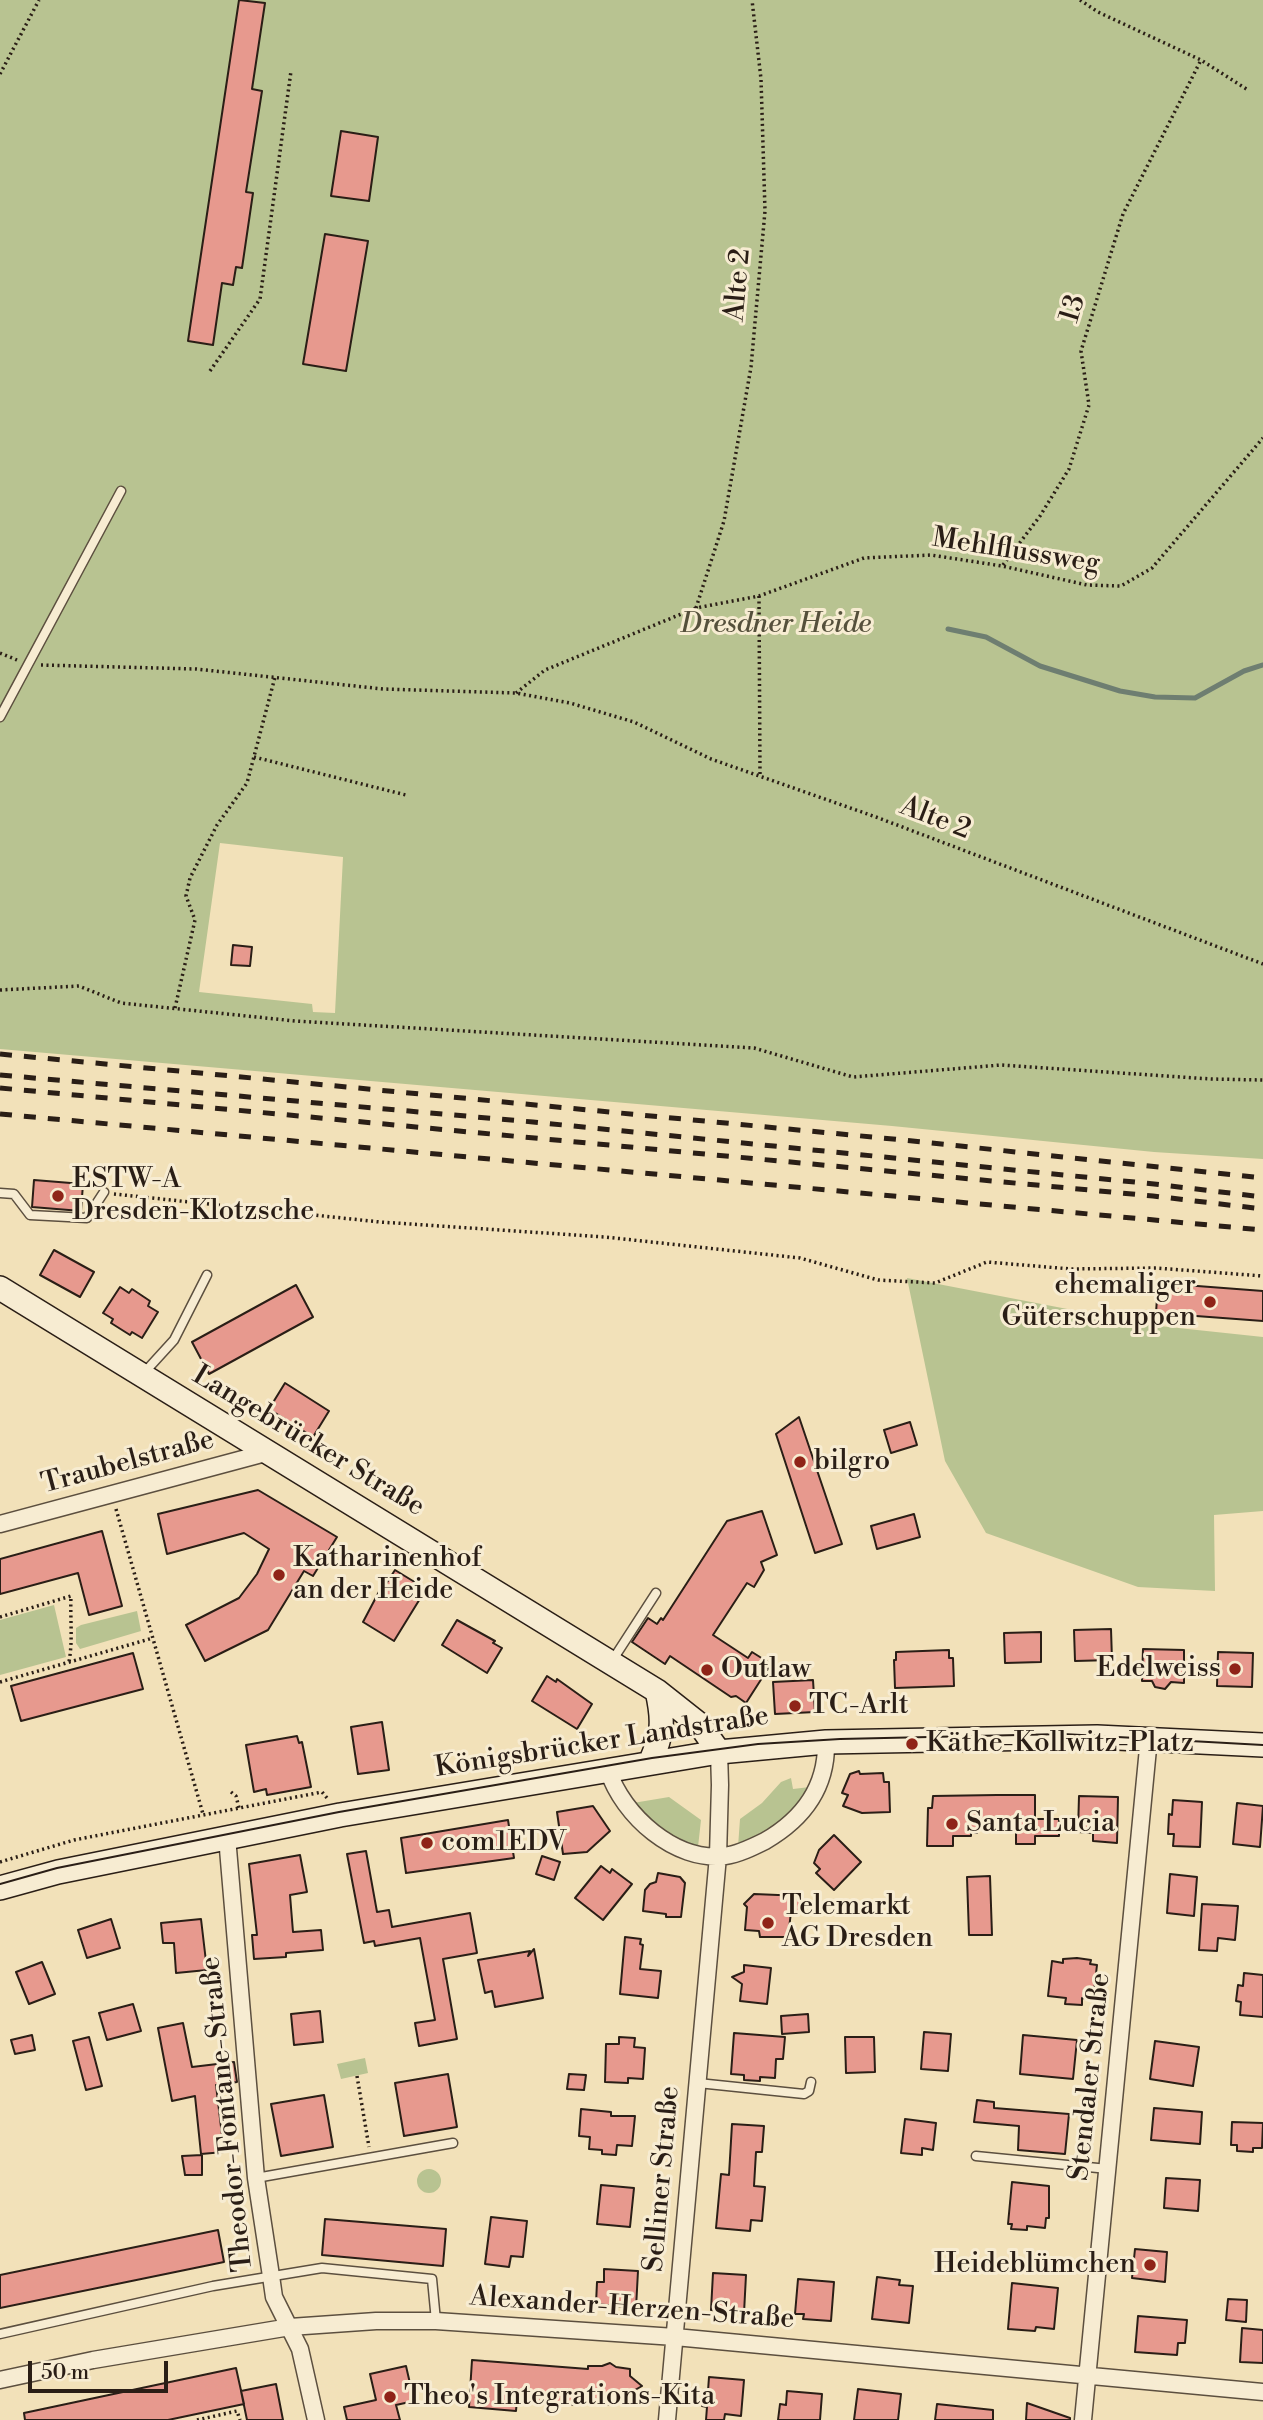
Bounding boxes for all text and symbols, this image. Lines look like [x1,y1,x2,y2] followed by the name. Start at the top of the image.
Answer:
[719,247,759,323] street label: Alte 2
[1054,291,1094,327] street label: 13
[930,522,1102,582] street label: Mehlflussweg
[681,608,871,642] park label: Dresdner Heide
[895,790,975,848] street label: Alte 2
[72,1163,314,1229] place label: ESTW-A Dresden-Klotzsche
[50,1188,66,1204] marker: ESTW-A Dresden-Klotzsche
[1001,1269,1196,1335] place label: ehemaliger Güterschuppen
[1202,1294,1218,1310] marker: ehemaliger Güterschuppen
[186,1359,430,1525] street label: Langebrücker Straße
[38,1424,218,1502] street label: Traubelstraße
[814,1445,890,1479] place label: bilgro
[792,1454,808,1470] marker: bilgro
[293,1542,481,1608] place label: Katharinenhof an der Heide
[271,1567,287,1583] marker: Katharinenhof an der Heide
[1096,1652,1221,1686] place label: Edelweiss
[721,1653,811,1687] place label: Outlaw
[1227,1661,1243,1677] marker: Edelweiss
[699,1662,715,1678] marker: Outlaw
[809,1689,909,1723] place label: TC-Arlt
[787,1698,803,1714] marker: TC-Arlt
[433,1700,771,1786] street label: Königsbrücker Landstraße
[926,1727,1194,1761] place label: Käthe-Kollwitz-Platz
[904,1736,920,1752] marker: Käthe-Kollwitz-Platz
[966,1807,1115,1841] place label: Santa Lucia
[944,1816,960,1832] marker: Santa Lucia
[441,1826,567,1860] place label: com1EDV
[419,1835,435,1851] marker: com1EDV
[782,1890,933,1956] place label: Telemarkt AG Dresden
[760,1915,776,1931] marker: Telemarkt AG Dresden
[195,1955,261,2273] street label: Theodor-Fontane-Straße
[1063,1971,1119,2183] street label: Stendaler Straße
[638,2085,688,2273] street label: Selliner Straße
[934,2248,1136,2282] place label: Heideblümchen
[1142,2257,1158,2273] marker: Heideblümchen
[469,2281,795,2337] street label: Alexander-Herzen-Straße
[32,2346,172,2390] scale bar
[41,2360,89,2386] text: 50 m
[404,2380,715,2414] place label: Theo's Integrations-Kita
[382,2389,398,2405] marker: Theo's Integrations-Kita

